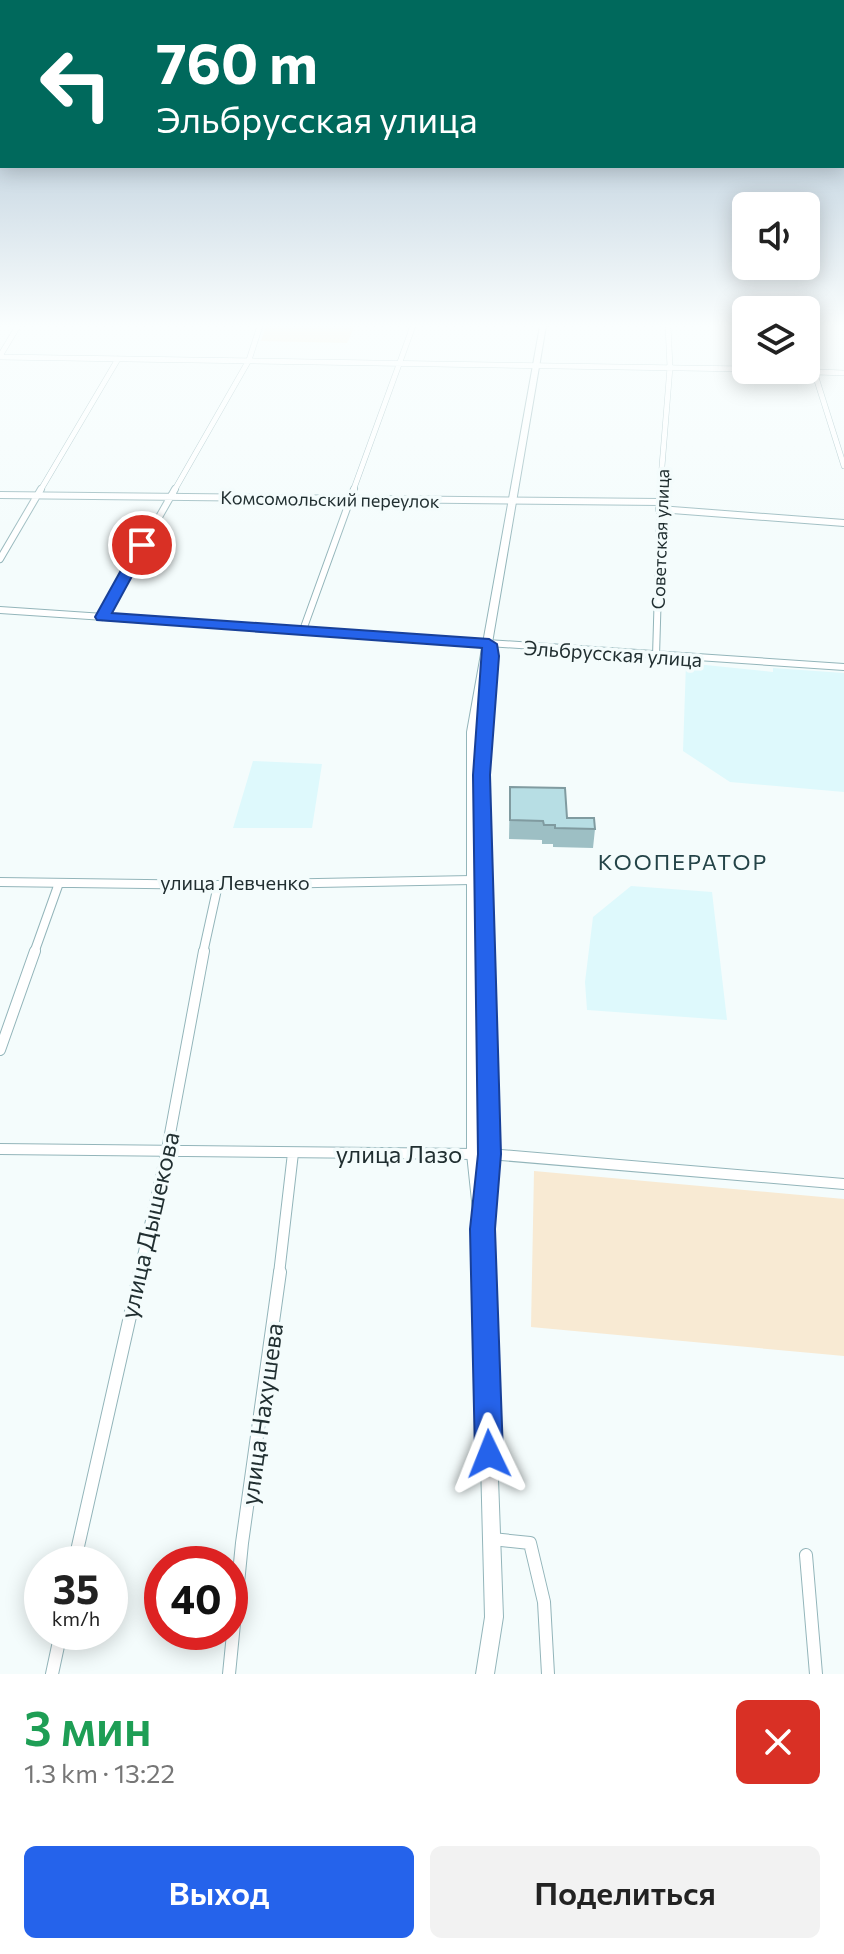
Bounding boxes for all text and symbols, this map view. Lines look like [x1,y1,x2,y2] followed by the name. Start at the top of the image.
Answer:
[156,27,318,96] text: 760 m
[24,32,128,136] icon: left
[156,96,478,140] text: Эльбрусская улица
[732,192,820,384] map controls
[732,192,820,280] button: sound
[732,296,820,384] button: layers
[647,468,673,610] street label: Советская улица
[220,486,440,512] street label: Комсомольский переулок
[108,511,176,579] pin
[120,523,164,567] icon: arrive
[523,635,703,671] street label: Эльбрусская улица
[598,848,768,875] district label: КООПЕРАТОР
[160,870,310,894] street label: улица Левченко
[113,1129,185,1321] street label: улица Дышекова
[336,1139,462,1168] street label: улица Лазо
[234,1321,288,1507] street label: улица Нахушева
[447,1412,531,1496] position arrow
[144,1546,248,1650] speed limit sign: 40
[53,1563,99,1612] text: 35
[52,1606,100,1630] text: km/h
[24,1697,152,1756] text: 3 мин
[736,1700,820,1784] button: close
[24,1757,175,1788] text: 1.3 km · 13:22
[24,1846,414,1938] button: Выход
[430,1846,820,1938] button: Поделиться

